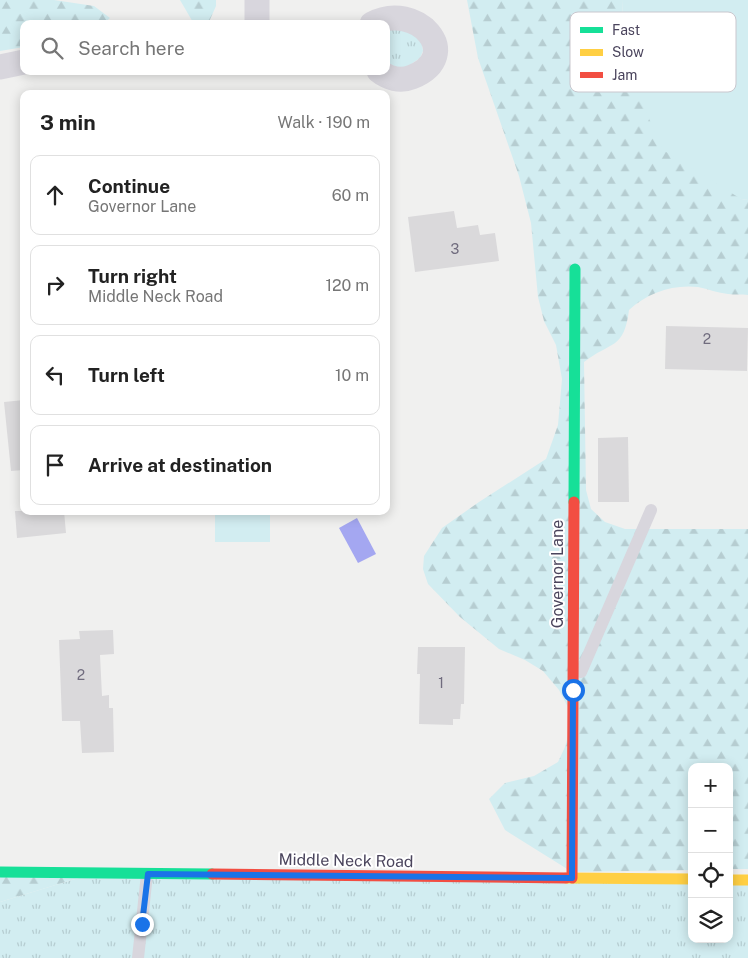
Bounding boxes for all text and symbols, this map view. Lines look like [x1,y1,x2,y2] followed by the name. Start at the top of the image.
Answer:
[570,12,736,92] legend
[20,20,390,75] search box
[612,22,640,38] text: Fast
[38,34,66,62] icon: search
[78,37,185,59] text: Search here
[612,44,644,60] text: Slow
[612,67,637,83] text: Jam
[40,110,96,135] text: 3 min
[278,113,370,132] text: Walk · 190 m
[88,175,170,197] text: Continue
[41,181,69,209] icon: ahead
[332,186,369,205] text: 60 m
[88,197,196,216] text: Governor Lane
[451,241,460,257] house number: 3
[88,265,177,287] text: Turn right
[41,271,69,299] icon: right
[325,276,369,295] text: 120 m
[88,287,223,306] text: Middle Neck Road
[703,331,711,347] house number: 2
[41,361,69,389] icon: left
[88,364,165,386] text: Turn left
[335,366,369,385] text: 10 m
[41,451,69,479] icon: arrive
[88,454,272,476] text: Arrive at destination
[548,520,567,628] street label: Governor Lane
[77,667,85,683] house number: 2
[438,675,444,691] house number: 1
[562,679,585,702] route start
[688,763,733,943] map controls
[688,763,733,808] button: +
[688,808,733,853] button: −
[278,850,414,871] street label: Middle Neck Road
[688,853,733,898] button: locate
[688,898,733,943] button: layers
[131,913,154,936] route end

